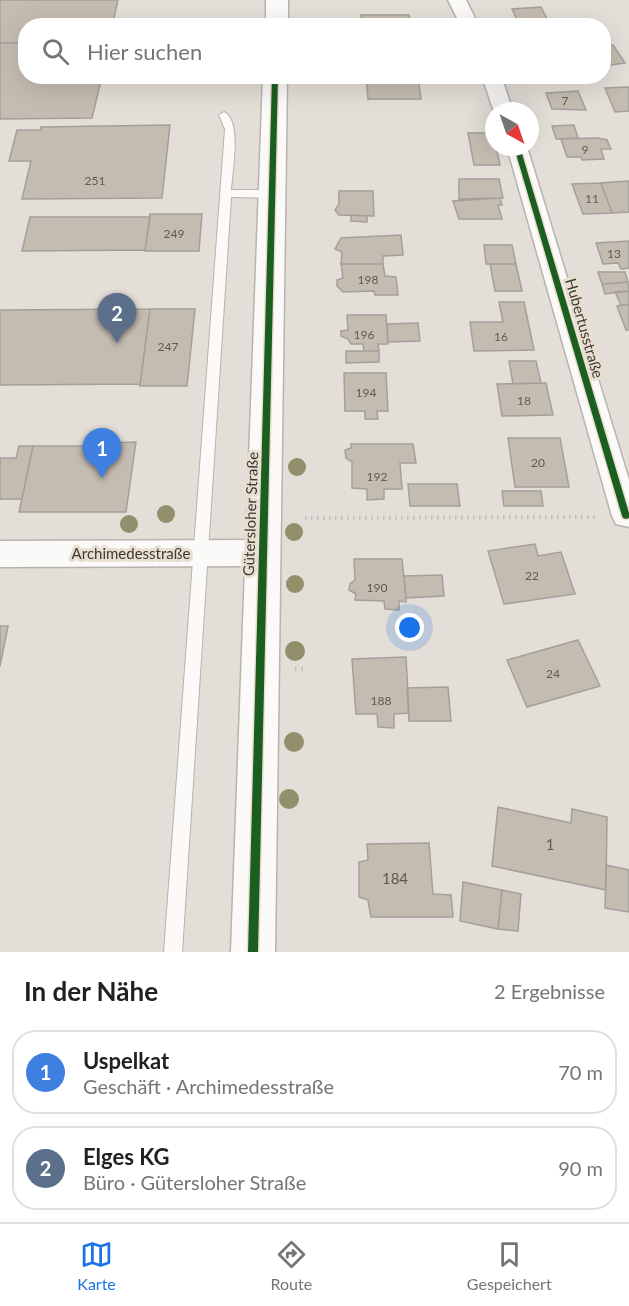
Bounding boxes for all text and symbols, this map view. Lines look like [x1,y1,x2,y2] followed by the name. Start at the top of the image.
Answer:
[18,18,611,84] search box
[39,35,72,68] icon: search
[87,38,202,65] text: Hier suchen
[562,93,569,108] house number: 7
[485,102,539,156] north arrow
[582,142,589,157] house number: 9
[85,173,105,188] house number: 251
[585,191,599,206] house number: 11
[164,226,184,241] house number: 249
[607,246,621,261] house number: 13
[358,272,378,287] house number: 198
[562,276,608,380] street label: Hubertusstraße
[98,294,136,343] pin: 2
[354,327,374,342] house number: 196
[494,329,508,344] house number: 16
[158,339,178,354] house number: 247
[356,385,376,400] house number: 194
[517,393,531,408] house number: 18
[82,428,122,478] pin: 1
[239,452,261,576] street label: Gütersloher Straße
[531,455,545,470] house number: 20
[367,469,387,484] house number: 192
[72,544,190,562] street label: Archimedesstraße
[525,568,539,583] house number: 22
[367,580,387,595] house number: 190
[395,613,424,642] your location
[546,666,560,681] house number: 24
[371,693,391,708] house number: 188
[546,835,554,853] house number: 1
[382,869,408,887] house number: 184
[24,975,158,1007] text: In der Nähe
[494,979,605,1003] text: 2 Ergebnisse
[83,1047,169,1074] text: Uspelkat
[40,1060,51,1084] text: 1
[558,1060,603,1084] text: 70 m
[83,1074,334,1098] text: Geschäft · Archimedesstraße
[83,1143,170,1170] text: Elges KG
[40,1156,51,1180] text: 2
[558,1156,603,1180] text: 90 m
[83,1170,306,1194] text: Büro · Gütersloher Straße
[77,1238,116,1293] tab: Karte
[271,1238,312,1293] tab: Route
[467,1238,552,1293] tab: Gespeichert

